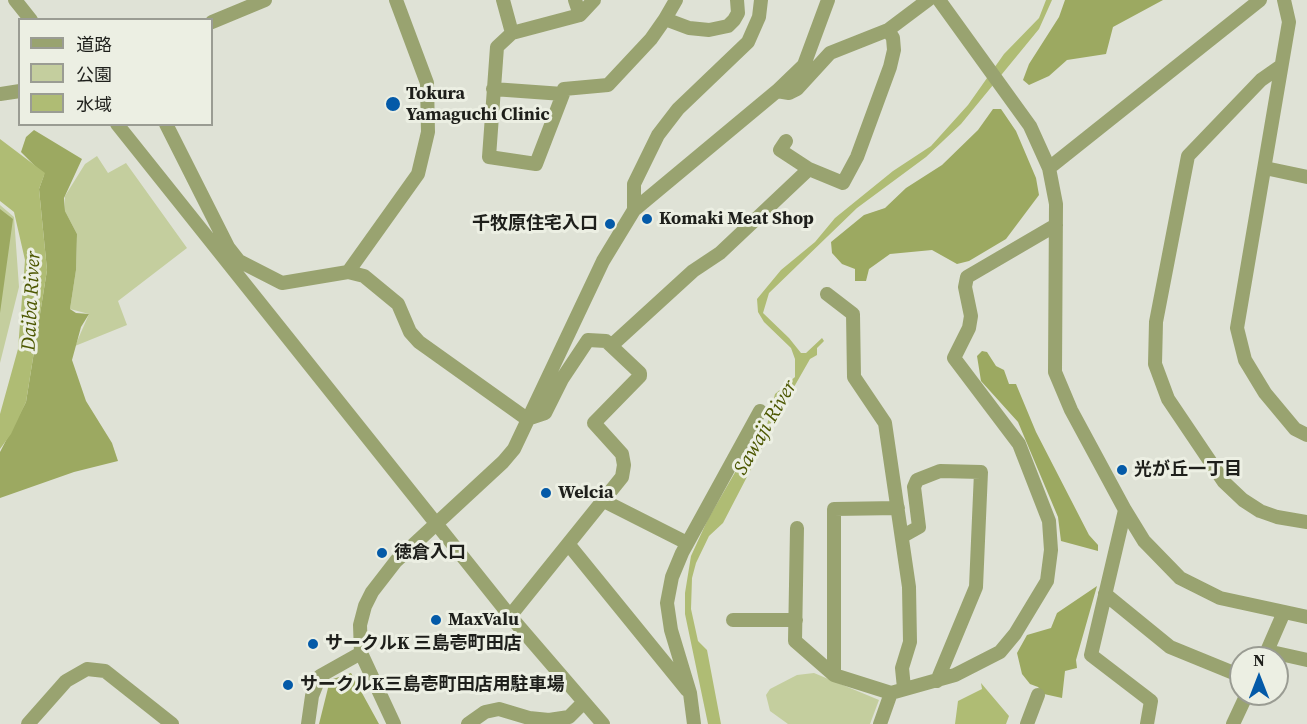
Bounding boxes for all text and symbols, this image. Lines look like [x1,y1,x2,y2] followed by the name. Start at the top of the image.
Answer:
[18,18,213,126] legend
[76,32,112,57] text: 道路
[76,62,112,87] text: 公園
[406,83,550,125] place label: Tokura Yamaguchi Clinic
[76,92,112,117] text: 水域
[384,95,402,113] marker: Tokura Yamaguchi Clinic
[659,208,814,230] place label: Komaki Meat Shop
[640,212,654,226] marker: Komaki Meat Shop
[472,213,598,235] place label: 千牧原住宅入口
[603,217,617,231] marker: 千牧原住宅入口
[17,251,47,351] water label: Daiba River
[729,377,803,479] water label: Sawaji River
[1134,459,1242,481] place label: 光が丘一丁目
[1115,463,1129,477] marker: 光が丘一丁目
[558,482,614,504] place label: Welcia
[539,486,553,500] marker: Welcia
[394,542,466,564] place label: 徳倉入口
[375,546,389,560] marker: 徳倉入口
[448,609,519,631] place label: MaxValu
[429,613,443,627] marker: MaxValu
[325,633,521,655] place label: サークルK 三島壱町田店
[306,637,320,651] marker: サークルK 三島壱町田店
[1229,646,1289,706] north arrow
[1253,649,1265,671] text: N
[300,674,565,696] place label: サークルK三島壱町田店用駐車場
[281,678,295,692] marker: サークルK三島壱町田店用駐車場

